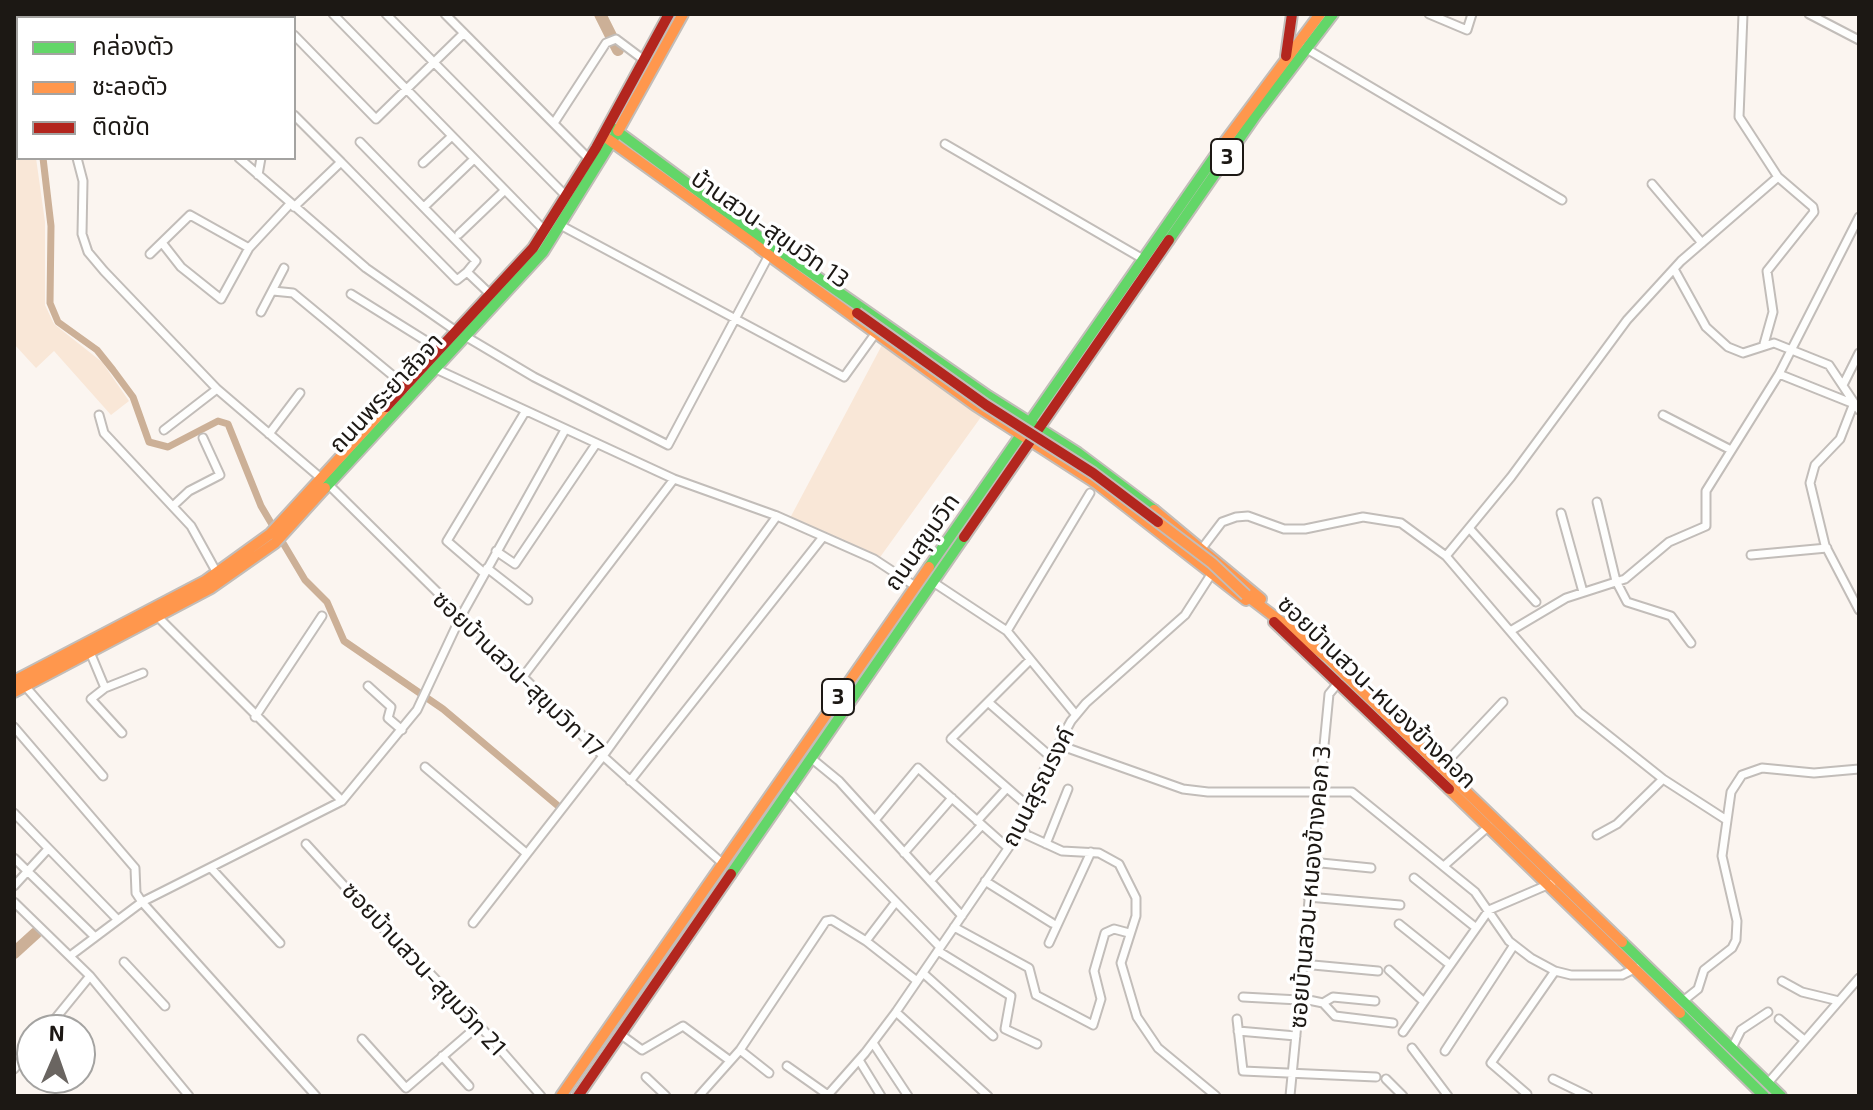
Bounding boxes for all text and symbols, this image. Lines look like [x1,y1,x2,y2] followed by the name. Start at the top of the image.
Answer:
[16,16,296,160] legend
[92,31,174,60] text: คล่องตัว
[92,71,168,100] text: ชะลอตัว
[92,111,150,140] text: ติดขัด
[1211,139,1243,175] road number: 3
[685,164,855,294] street label: บ้านสวน-สุขุมวิท 13
[323,327,449,459] street label: ถนนพระยาสัจจา
[878,488,966,596] street label: ถนนสุขุมวิท
[427,585,609,763] street label: ซอยบ้านสวน-สุขุมวิท 17
[1272,589,1482,795] street label: ซอยบ้านสวน-หนองข้างคอก
[822,679,854,715] road number: 3
[996,722,1080,852] street label: ถนนสุรณรงค์
[1283,744,1337,1030] street label: ซอยบ้านสวน-หนองข้างคอก 3
[336,876,512,1062] street label: ซอยบ้านสวน-สุขุมวิท 21
[16,1014,96,1094] north arrow
[48,1019,65,1045] text: N

